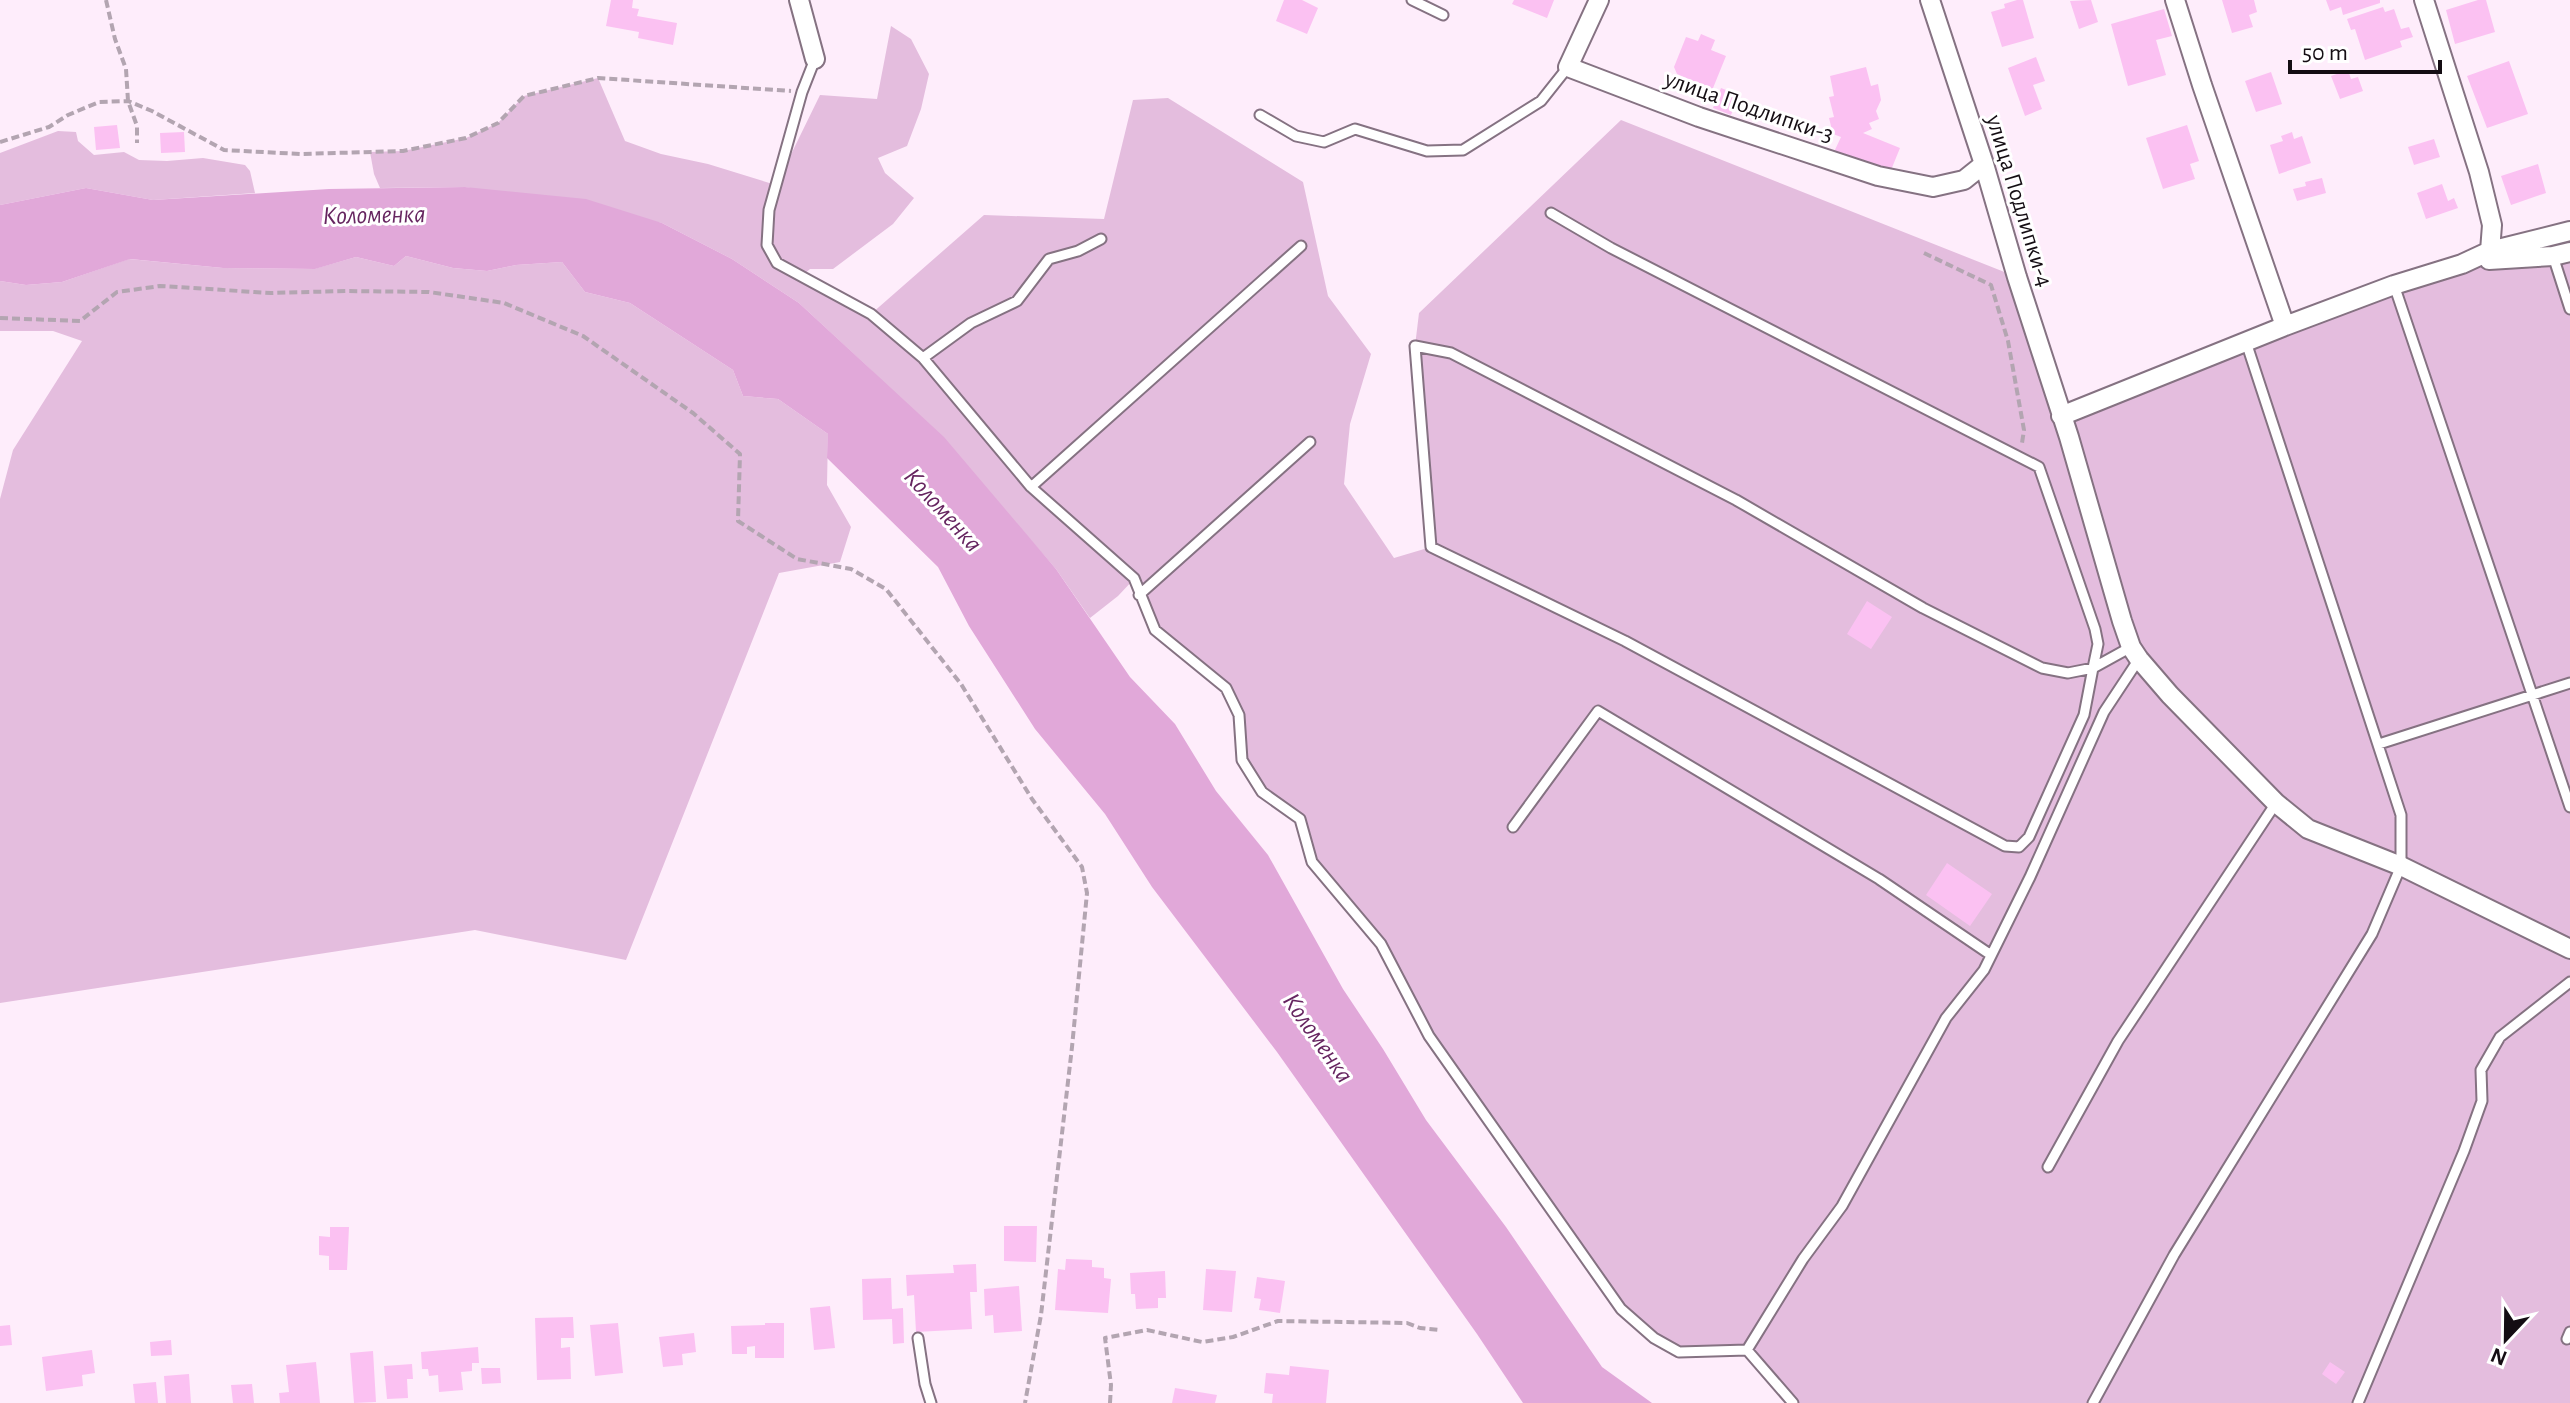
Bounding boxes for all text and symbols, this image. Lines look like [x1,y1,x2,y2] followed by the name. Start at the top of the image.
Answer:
[2290,24,2440,74] scale bar
[2302,41,2348,65] text: 50 m
[1661,67,1836,147] street label: улица Подлипки-3
[1981,111,2057,290] street label: улица Подлипки-4
[322,201,426,229] water label: Коломенка
[899,463,987,557] water label: Коломенка
[1278,988,1358,1088] water label: Коломенка
[2466,1299,2546,1379] north arrow
[2488,1344,2510,1370] text: N

